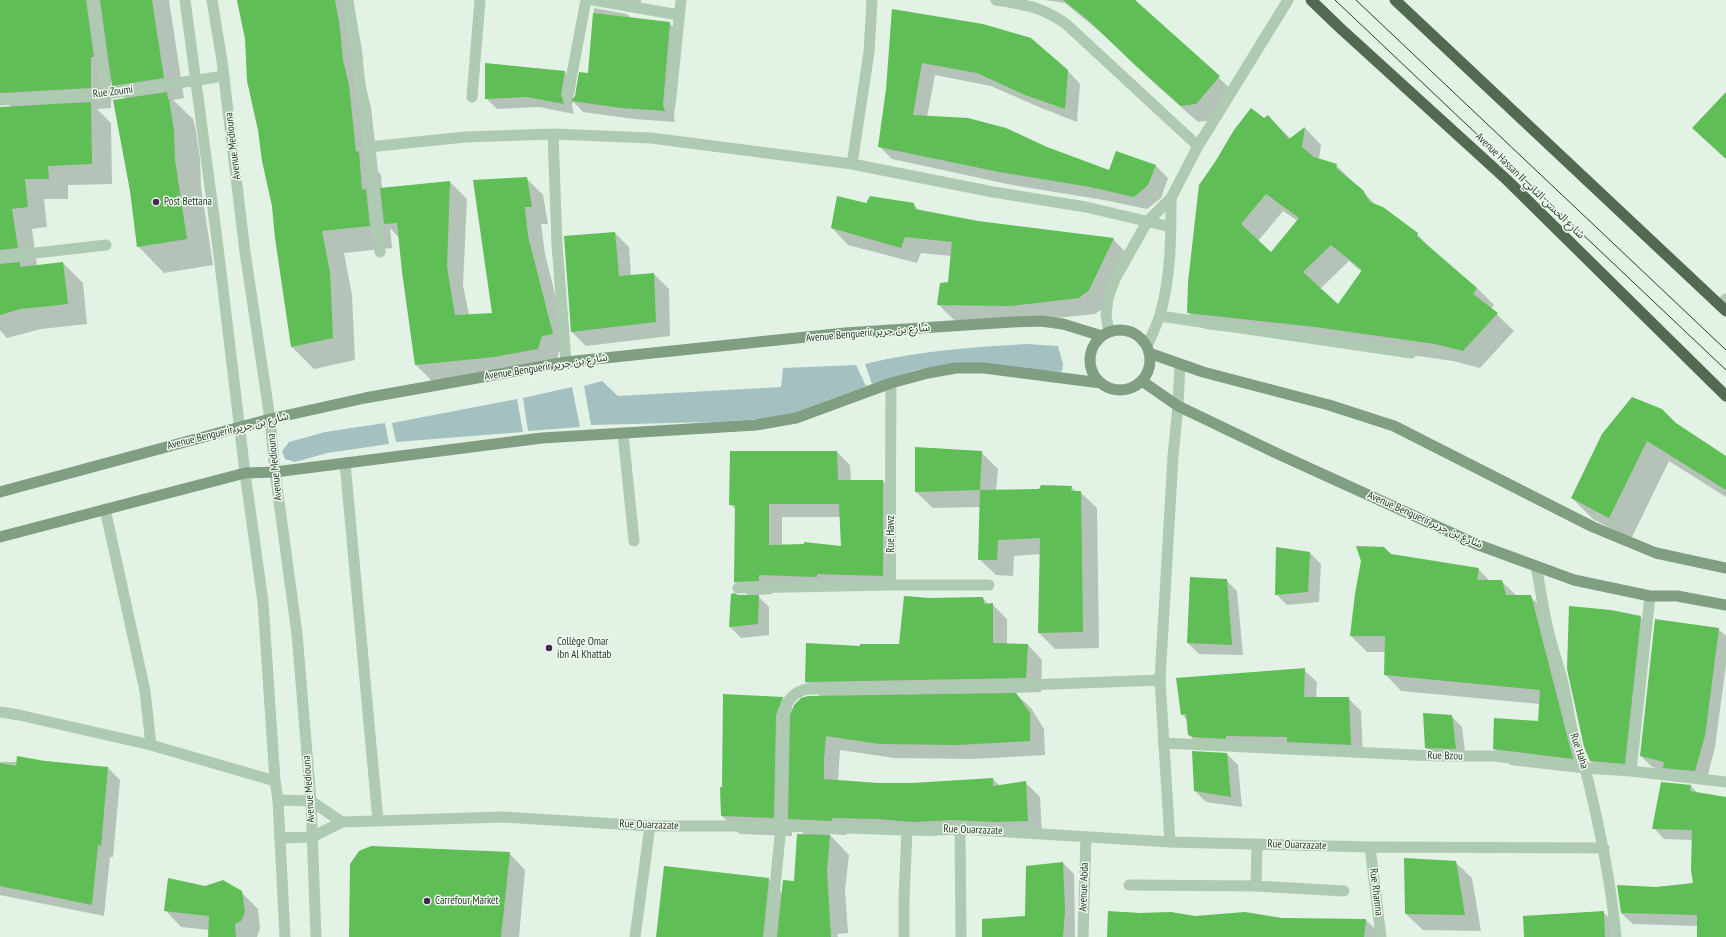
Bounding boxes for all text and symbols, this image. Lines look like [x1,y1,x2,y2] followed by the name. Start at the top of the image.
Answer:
[92,83,134,101] street label: Rue Zoumi
[222,112,244,180] street label: Avenue Mediouna
[1473,130,1587,242] street label: Avenue Hassan II شارع الحسن الثاني
[164,195,212,209] place label: Post Bettana
[151,197,161,207] marker: Post Bettana
[805,321,931,345] street label: Avenue Benguerir شارع بن جرير
[483,351,609,383] street label: Avenue Benguerir شارع بن جرير
[166,410,290,452] street label: Avenue Benguerir شارع بن جرير
[265,433,285,501] street label: Avenue Mediouna
[1365,489,1485,551] street label: Avenue Benguerir شارع بن جرير
[884,515,898,553] street label: Rue Hawz
[557,635,611,661] place label: Collège Omar ibn Al Khattab
[544,643,554,653] marker: Collège Omar ibn Al Khattab
[1567,732,1591,770] street label: Rue Haha
[1427,749,1463,763] street label: Rue Bzou
[300,755,318,823] street label: Avenue Mediouna
[619,817,679,833] street label: Rue Ouarzazate
[943,822,1003,838] street label: Rue Ouarzazate
[1267,837,1327,853] street label: Rue Ouarzazate
[1077,862,1091,912] street label: Avenue Abda
[1367,867,1385,917] street label: Rue Rhamna
[435,894,499,908] place label: Carrefour Market
[422,896,432,906] marker: Carrefour Market

